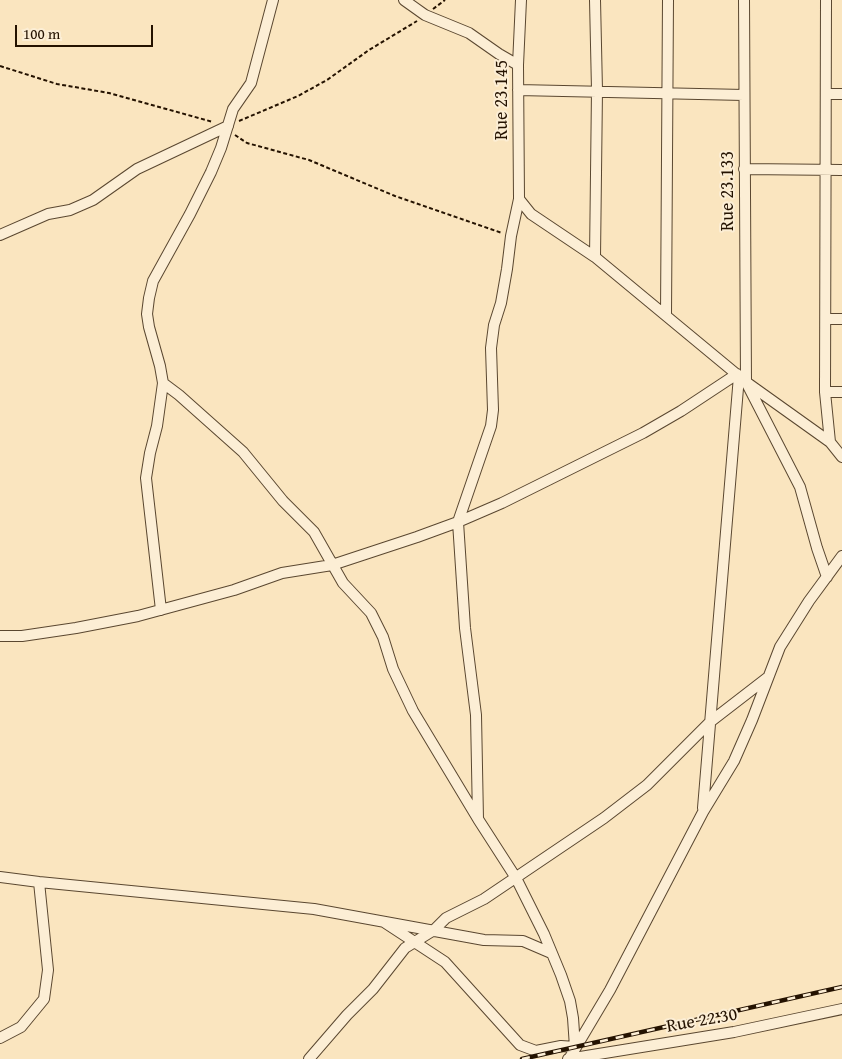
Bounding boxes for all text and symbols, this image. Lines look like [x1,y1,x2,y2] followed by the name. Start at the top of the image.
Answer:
[18,15,155,47] scale bar
[23,23,60,44] text: 100 m
[491,60,513,140] street label: Rue 23.145
[717,151,739,231] street label: Rue 23.133
[665,1004,739,1038] street label: Rue 22.30

